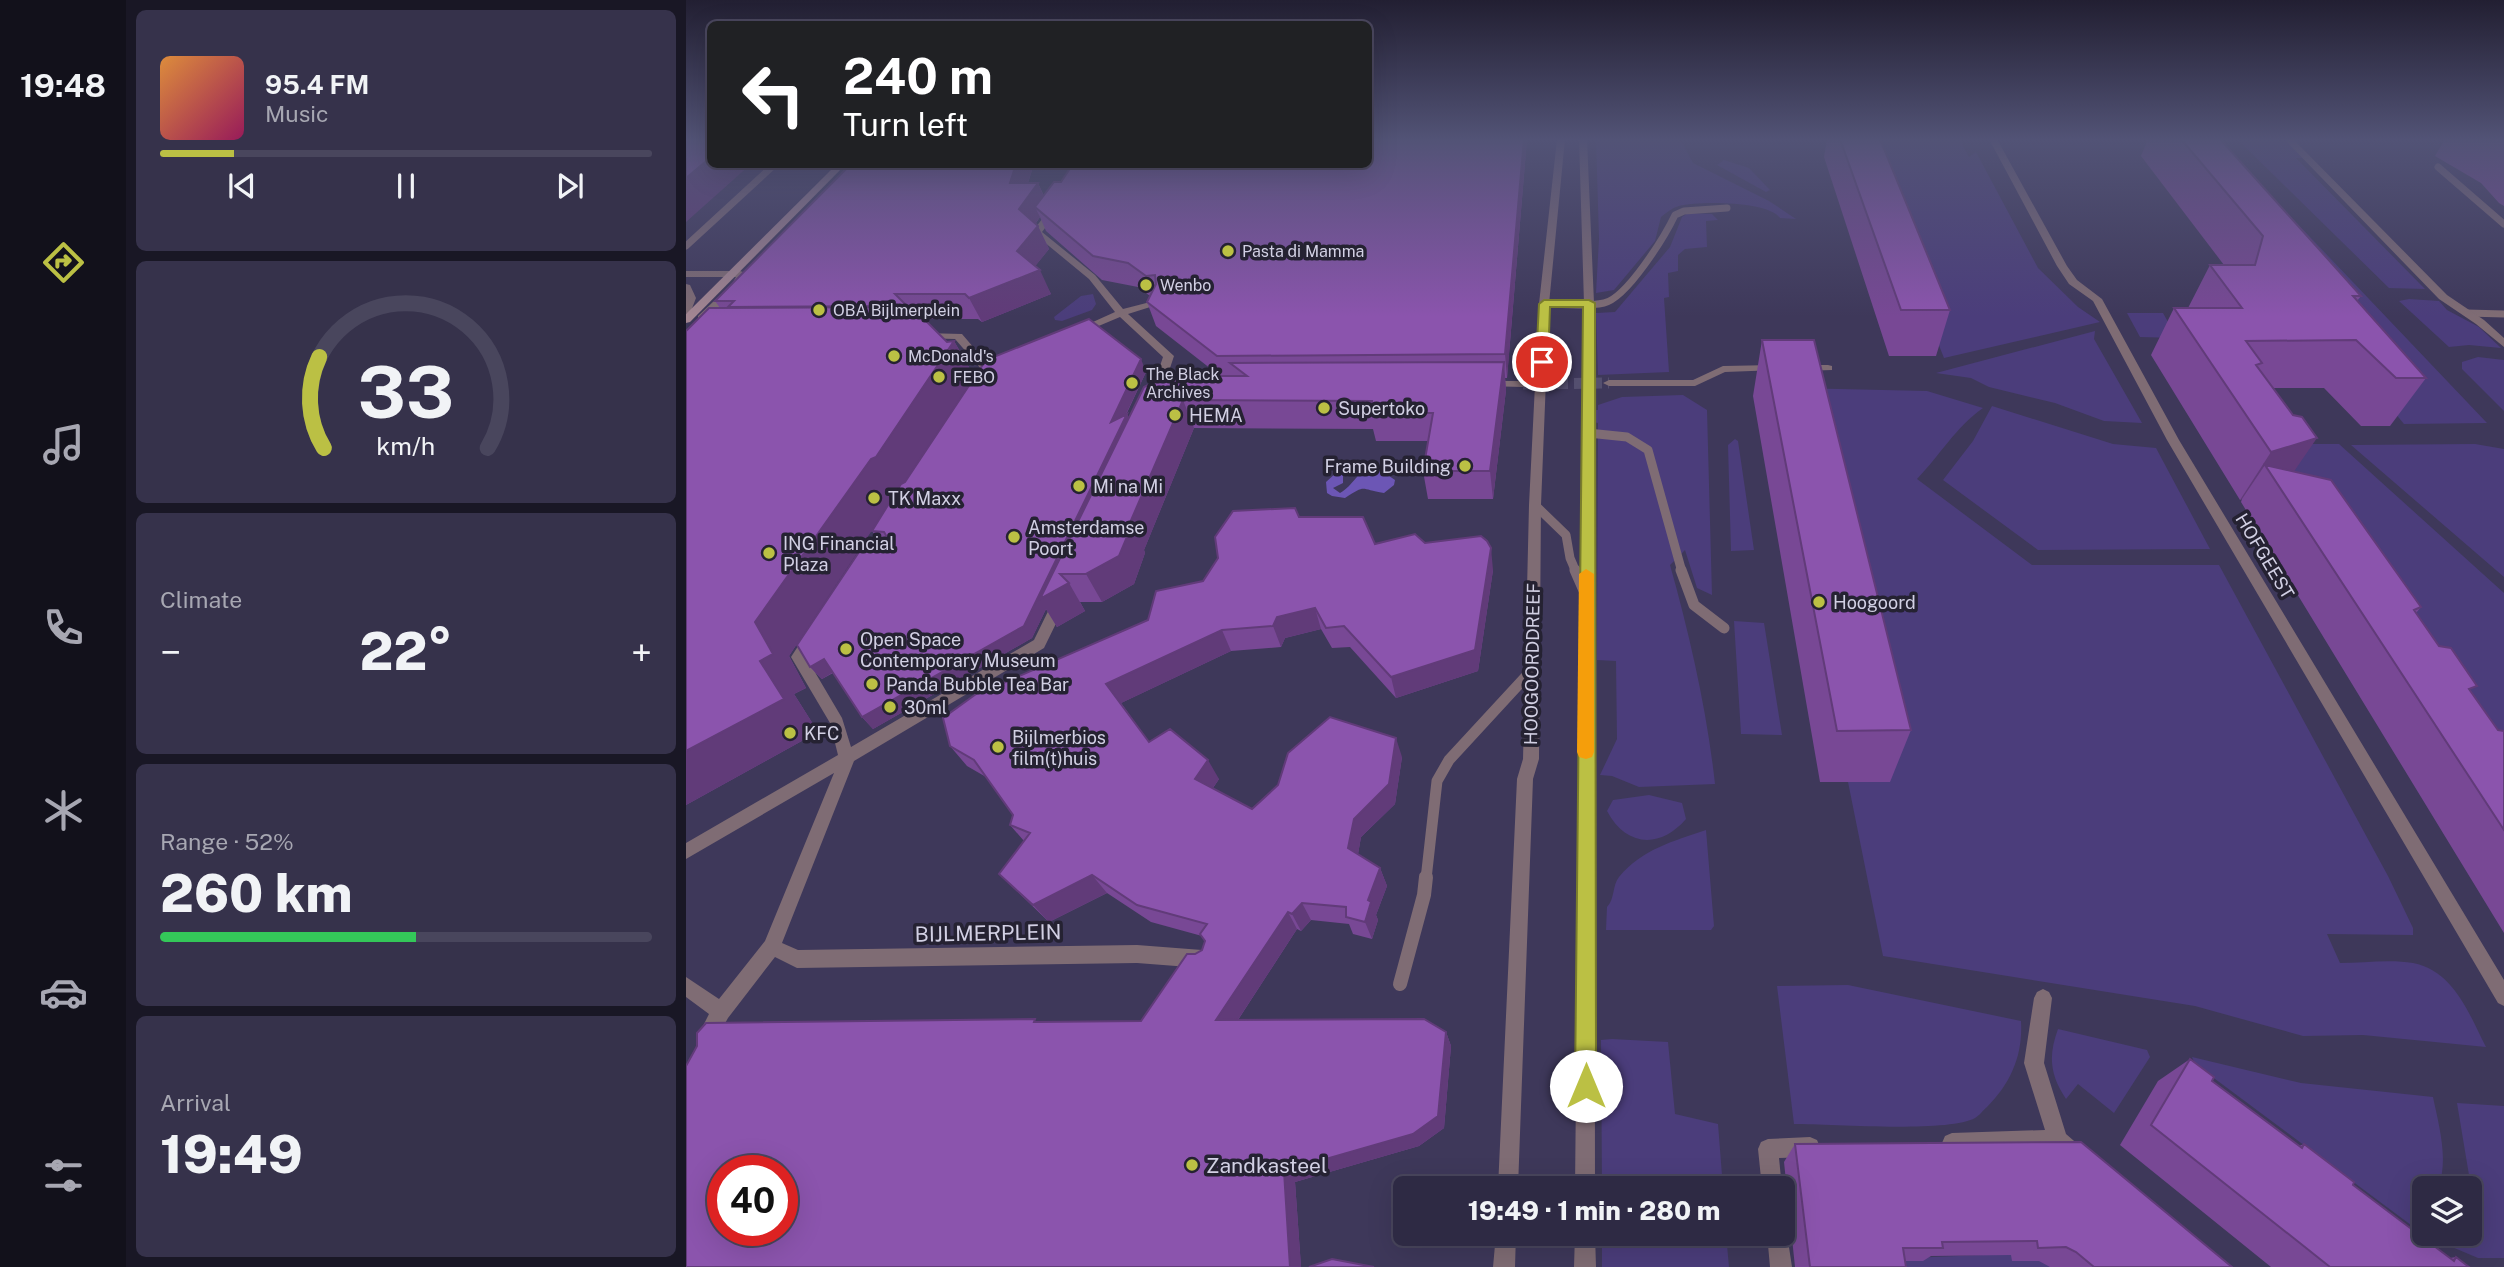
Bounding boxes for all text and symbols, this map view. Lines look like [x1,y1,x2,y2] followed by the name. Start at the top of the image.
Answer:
[843,47,993,105] text: 240 m
[728,49,819,140] icon: left
[20,67,106,104] text: 19:48
[265,69,369,100] text: 95.4 FM
[265,100,329,127] text: Music
[843,106,968,143] text: Turn left
[223,167,261,205] icon: previous
[387,167,425,205] icon: pause
[551,167,589,205] icon: next
[39,238,88,287] icon: directions
[1242,242,1364,261] place label: Pasta di Mamma
[1220,243,1236,259] marker: Pasta di Mamma
[1160,276,1211,295] place label: Wenbo
[1138,277,1154,293] marker: Wenbo
[833,301,960,320] place label: OBA Bijlmerplein
[811,302,827,318] marker: OBA Bijlmerplein
[1512,332,1572,392] pin
[1523,343,1561,381] icon: arrive
[908,347,994,366] place label: McDonald's
[886,348,902,364] marker: McDonald's
[358,350,454,435] text: 33
[1146,365,1220,402] place label: The Black Archives
[953,368,995,387] place label: FEBO
[931,369,947,385] marker: FEBO
[1124,375,1140,391] marker: The Black Archives
[1338,398,1425,419] place label: Supertoko
[1316,400,1332,416] marker: Supertoko
[1189,405,1243,426] place label: HEMA
[1167,407,1183,423] marker: HEMA
[39,420,88,469] icon: music
[377,431,435,461] text: km/h
[1324,456,1451,477] place label: Frame Building
[1457,458,1473,474] marker: Frame Building
[1093,476,1163,497] place label: Mi na Mi
[1071,478,1087,494] marker: Mi na Mi
[888,488,961,509] place label: TK Maxx
[866,490,882,506] marker: TK Maxx
[2231,510,2299,603] street label: HOFGEEST
[1028,517,1145,559] place label: Amsterdamse Poort
[1006,529,1022,545] marker: Amsterdamse Poort
[783,533,895,575] place label: ING Financial Plaza
[761,545,777,561] marker: ING Financial Plaza
[1520,583,1544,745] street label: HOOGOORDDREEF
[160,586,242,613] text: Climate
[1833,592,1916,613] place label: Hoogoord
[1811,594,1827,610] marker: Hoogoord
[39,603,88,652] icon: phone
[360,621,452,682] text: 22°
[860,629,1056,671] place label: Open Space Contemporary Museum
[160,630,181,675] text: −
[631,630,652,675] text: +
[838,641,854,657] marker: Open Space Contemporary Museum
[886,674,1069,695] place label: Panda Bubble Tea Bar
[864,676,880,692] marker: Panda Bubble Tea Bar
[904,697,947,718] place label: 30ml
[882,699,898,715] marker: 30ml
[804,723,839,744] place label: KFC
[782,725,798,741] marker: KFC
[1012,727,1106,769] place label: Bijlmerbios film(t)huis
[990,739,1006,755] marker: Bijlmerbios film(t)huis
[39,786,88,835] icon: climate
[160,828,294,855] text: Range · 52%
[160,863,353,924] text: 260 km
[914,919,1062,947] street label: BIJLMERPLEIN
[39,968,88,1017] icon: car
[1549,1049,1623,1123] position arrow
[160,1089,231,1116] text: Arrival
[160,1124,303,1185] text: 19:49
[39,1151,88,1200] icon: filters
[1206,1153,1327,1178] place label: Zandkasteel
[707,1155,798,1246] speed limit sign: 40
[1184,1157,1200,1173] marker: Zandkasteel
[2412,1176,2482,1246] map controls
[2412,1176,2482,1246] button: layers
[1468,1195,1720,1226] text: 19:49 · 1 min · 280 m

